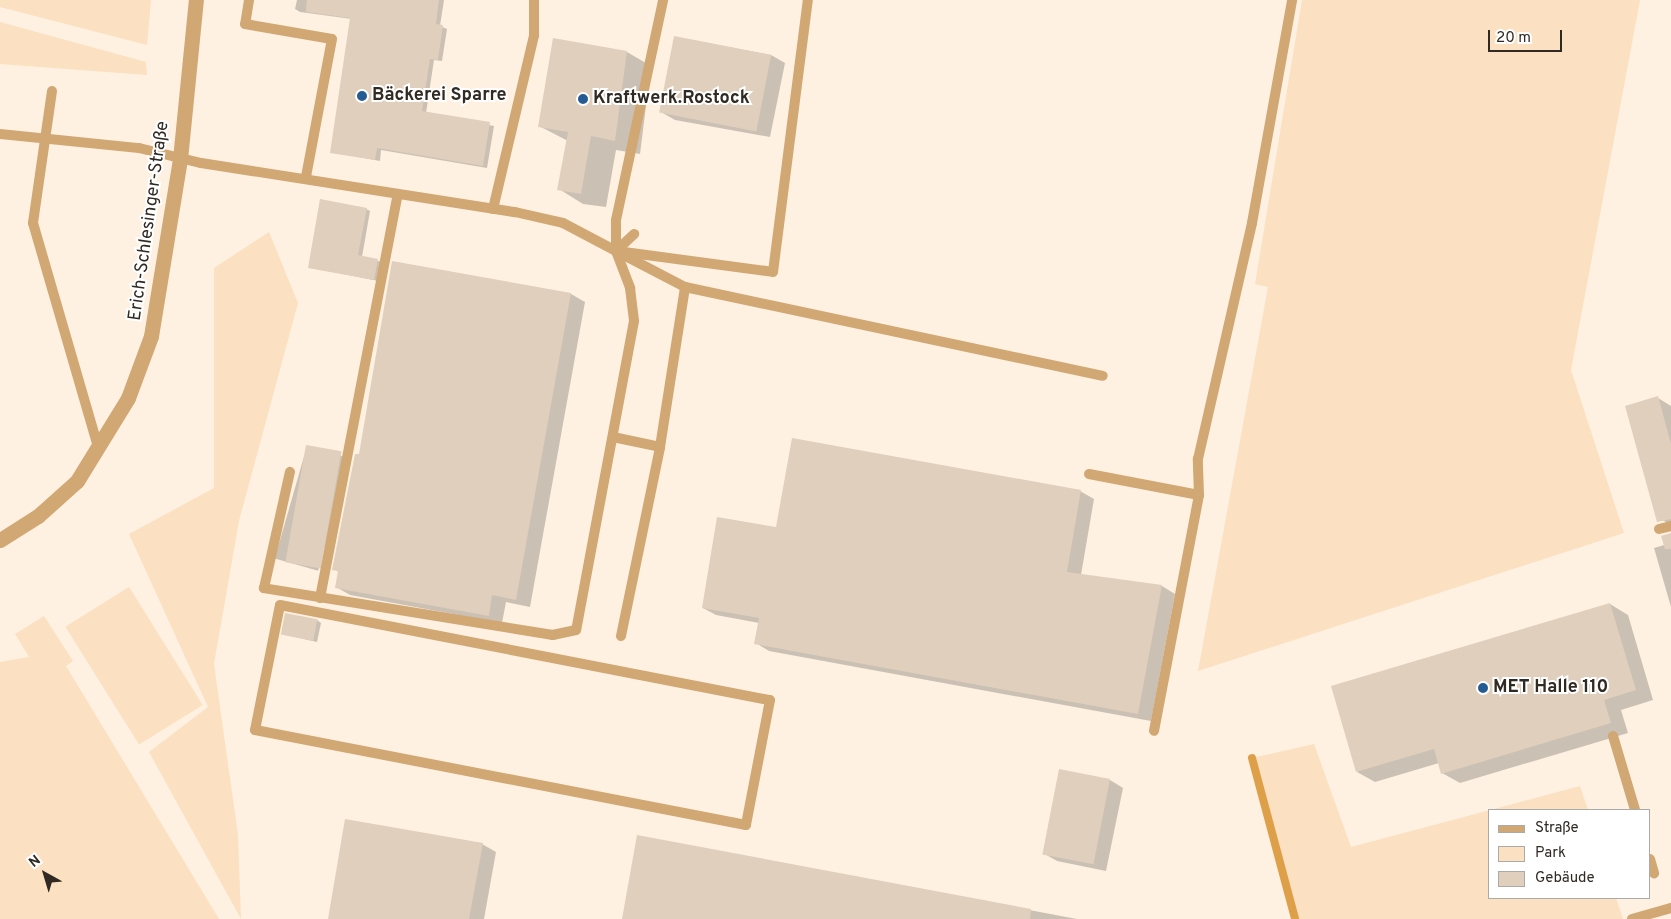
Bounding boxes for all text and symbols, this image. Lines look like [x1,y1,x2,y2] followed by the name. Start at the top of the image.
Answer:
[1491,20,1565,52] scale bar
[1496,29,1531,48] text: 20 m
[372,85,507,107] place label: Bäckerei Sparre
[593,88,750,110] place label: Kraftwerk.Rostock
[356,90,368,102] marker: Bäckerei Sparre
[577,93,589,105] marker: Kraftwerk.Rostock
[125,120,175,322] street label: Erich-Schlesinger-Straße
[1493,677,1608,699] place label: MET Halle 110
[1477,682,1489,694] marker: MET Halle 110
[1488,809,1651,899] legend
[1535,819,1579,838] text: Straße
[1535,844,1566,863] text: Park
[20,849,70,899] north arrow
[26,852,45,872] text: N
[1535,869,1595,888] text: Gebäude

